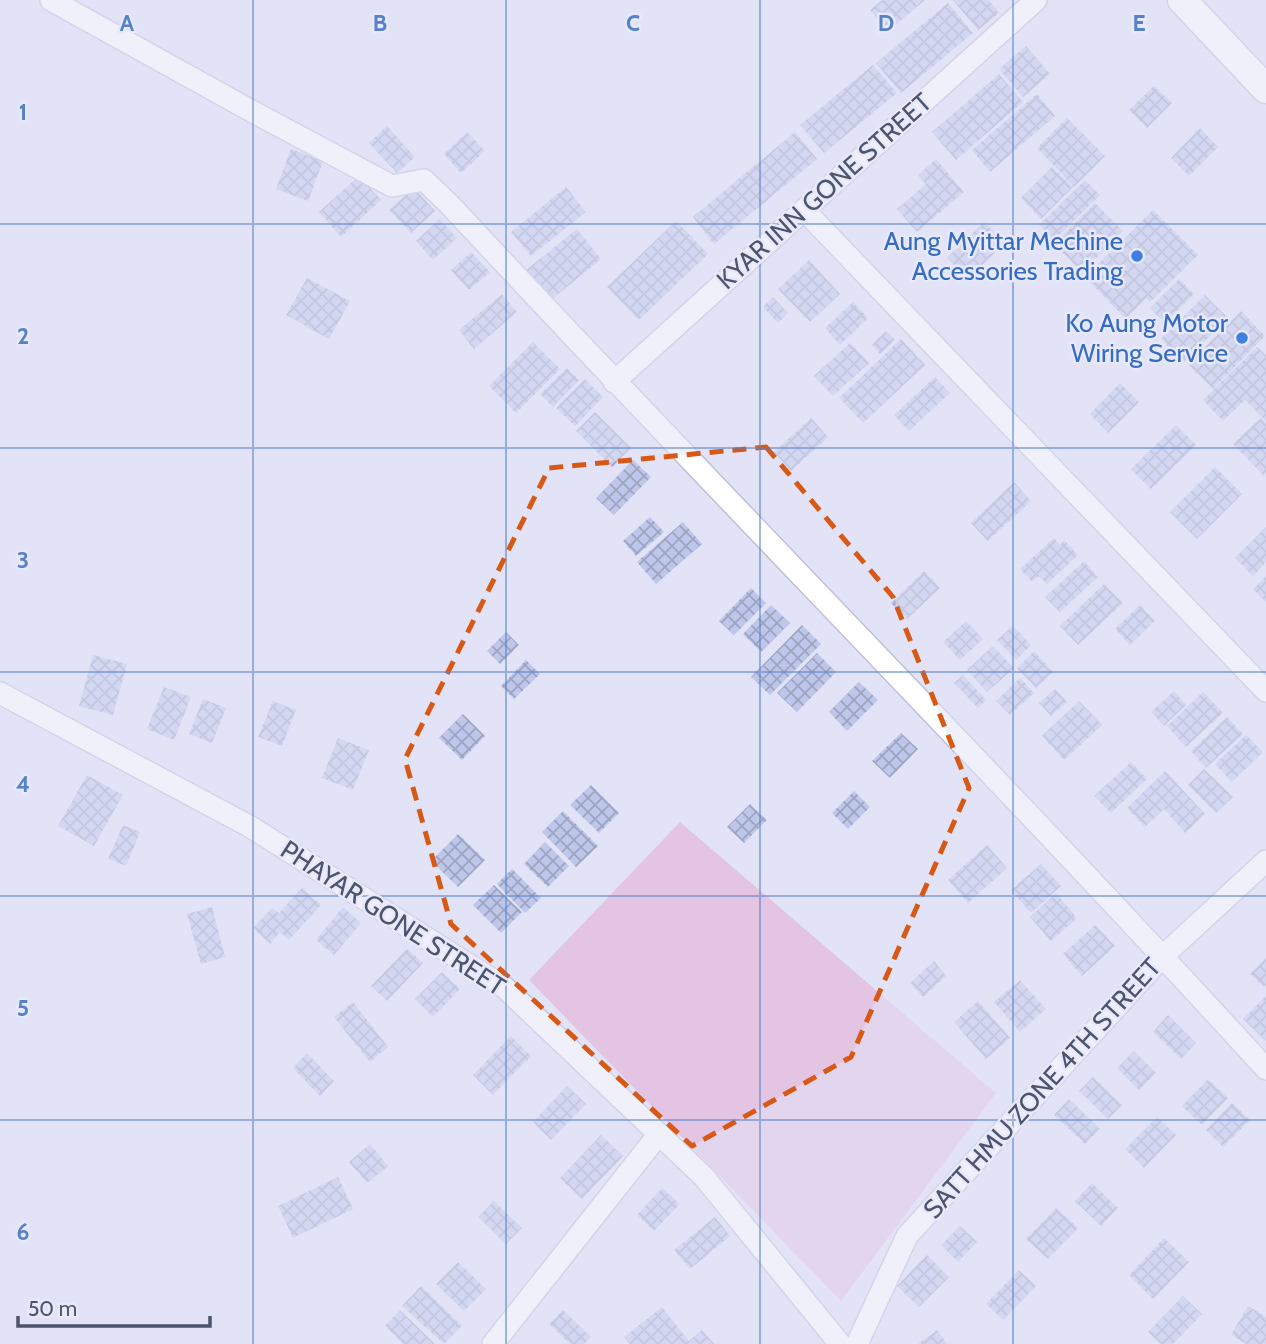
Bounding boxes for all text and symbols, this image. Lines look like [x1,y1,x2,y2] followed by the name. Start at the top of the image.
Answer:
[120,9,135,37] text: A
[373,9,387,37] text: B
[626,9,640,37] text: C
[878,9,894,37] text: D
[1132,9,1146,37] text: E
[710,86,938,296] street label: KYAR INN GONE STREET
[19,98,27,126] text: 1
[884,225,1124,287] place label: Aung Myittar Mechine Accessories Trading
[1129,248,1145,264] marker: Aung Myittar Mechine Accessories Trading
[1065,307,1229,369] place label: Ko Aung Motor Wiring Service
[17,322,29,350] text: 2
[1234,330,1250,346] marker: Ko Aung Motor Wiring Service
[17,546,29,574] text: 3
[16,770,30,798] text: 4
[275,833,512,1003] street label: PHAYAR GONE STREET
[917,951,1168,1225] street label: SATT HMU ZONE 4TH STREET
[17,994,29,1022] text: 5
[17,1218,29,1246] text: 6
[18,1284,210,1328] scale bar
[28,1296,77,1321] text: 50 m

